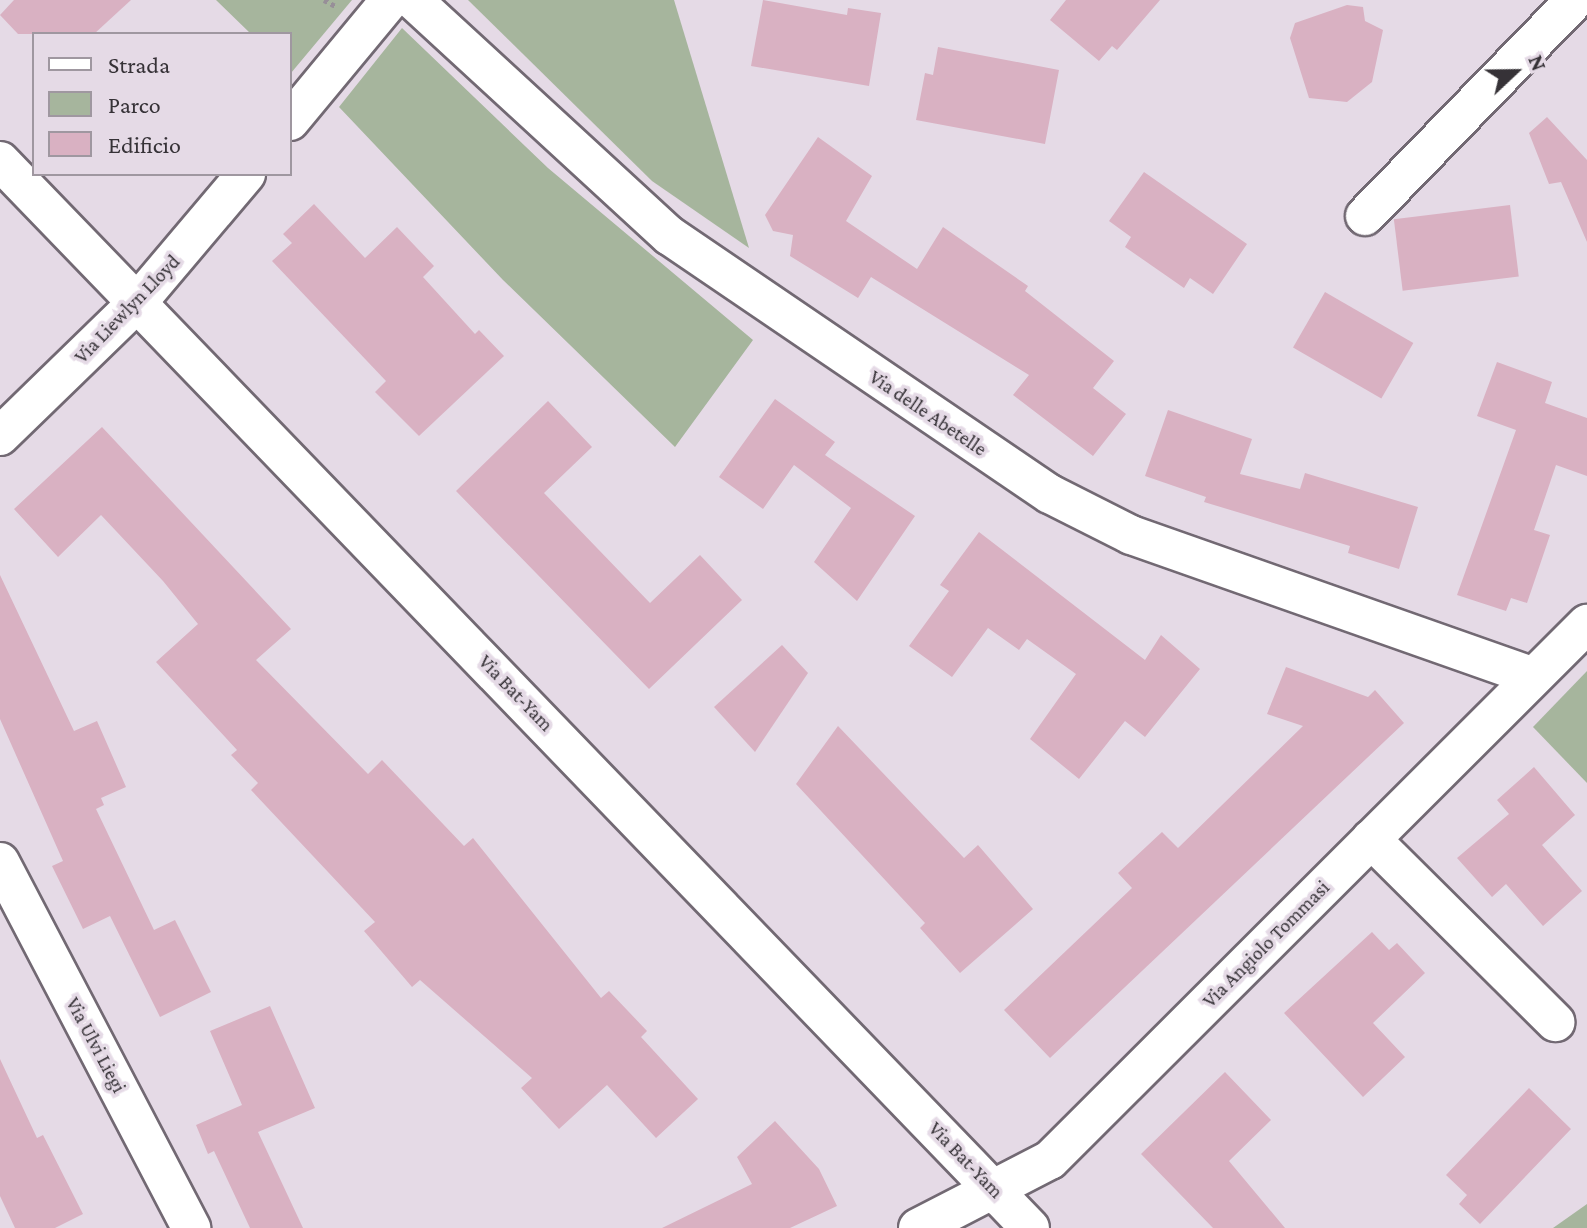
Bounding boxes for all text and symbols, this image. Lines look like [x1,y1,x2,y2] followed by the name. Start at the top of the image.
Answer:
[32,32,292,176] legend
[1475,32,1555,112] north arrow
[108,51,170,78] text: Strada
[1523,51,1552,74] text: N
[108,91,161,118] text: Parco
[108,131,181,158] text: Edificio
[69,250,185,368] street label: Via Liewlyn Lloyd
[865,365,991,461] street label: Via delle Abetelle
[474,650,558,736] street label: Via Bat-Yam
[1198,876,1334,1012] street label: Via Angiolo Tommasi
[61,993,131,1097] street label: Via Ulvi Liegi
[924,1117,1008,1203] street label: Via Bat-Yam

